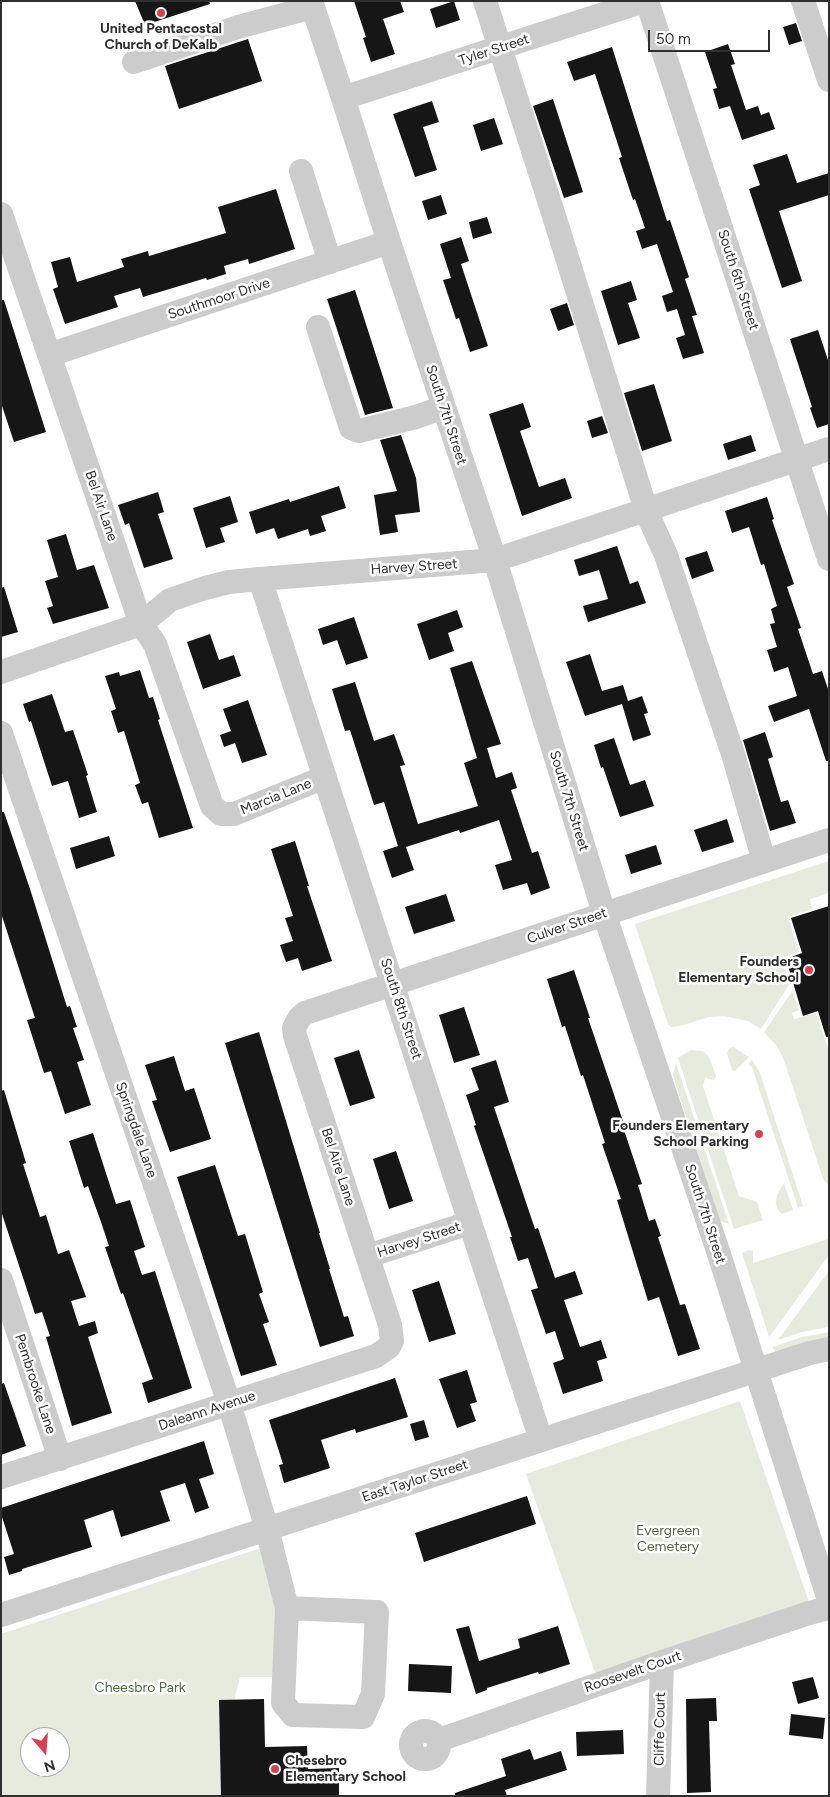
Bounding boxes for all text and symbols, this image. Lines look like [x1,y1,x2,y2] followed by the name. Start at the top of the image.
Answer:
[155,7,167,19] marker: United Pentacostal Church of DeKalb
[650,20,772,52] scale bar
[100,21,222,54] place label: United Pentacostal Church of DeKalb
[656,30,691,48] text: 50 m
[457,31,531,69] street label: Tyler Street
[714,228,762,332] street label: South 6th Street
[166,275,272,323] street label: Southmoor Drive
[422,363,470,467] street label: South 7th Street
[81,469,121,543] street label: Bel Air Lane
[370,556,458,578] street label: Harvey Street
[546,749,592,853] street label: South 7th Street
[238,775,314,819] street label: Marcia Lane
[525,905,609,947] street label: Culver Street
[678,954,799,986] place label: Founders Elementary School
[377,956,425,1062] street label: South 8th Street
[803,964,815,976] marker: Founders Elementary School
[112,1080,160,1180] street label: Springdale Lane
[612,1118,749,1150] place label: Founders Elementary School Parking
[317,1126,359,1208] street label: Bel Aire Lane
[753,1128,765,1140] marker: Founders Elementary School Parking
[681,1162,729,1266] street label: South 7th Street
[375,1219,463,1261] street label: Harvey Street
[11,1332,59,1436] street label: Pembrooke Lane
[156,1387,258,1435] street label: Daleann Avenue
[360,1456,470,1506] street label: East Taylor Street
[636,1523,700,1555] park label: Evergreen Cemetery
[582,1648,684,1696] street label: Roosevelt Court
[95,1680,185,1696] park label: Cheesbro Park
[651,1692,669,1766] street label: Cliffe Court
[20,1727,70,1777] north arrow
[285,1753,406,1785] place label: Chesebro Elementary School
[42,1756,57,1776] text: N
[269,1763,281,1775] marker: Chesebro Elementary School

